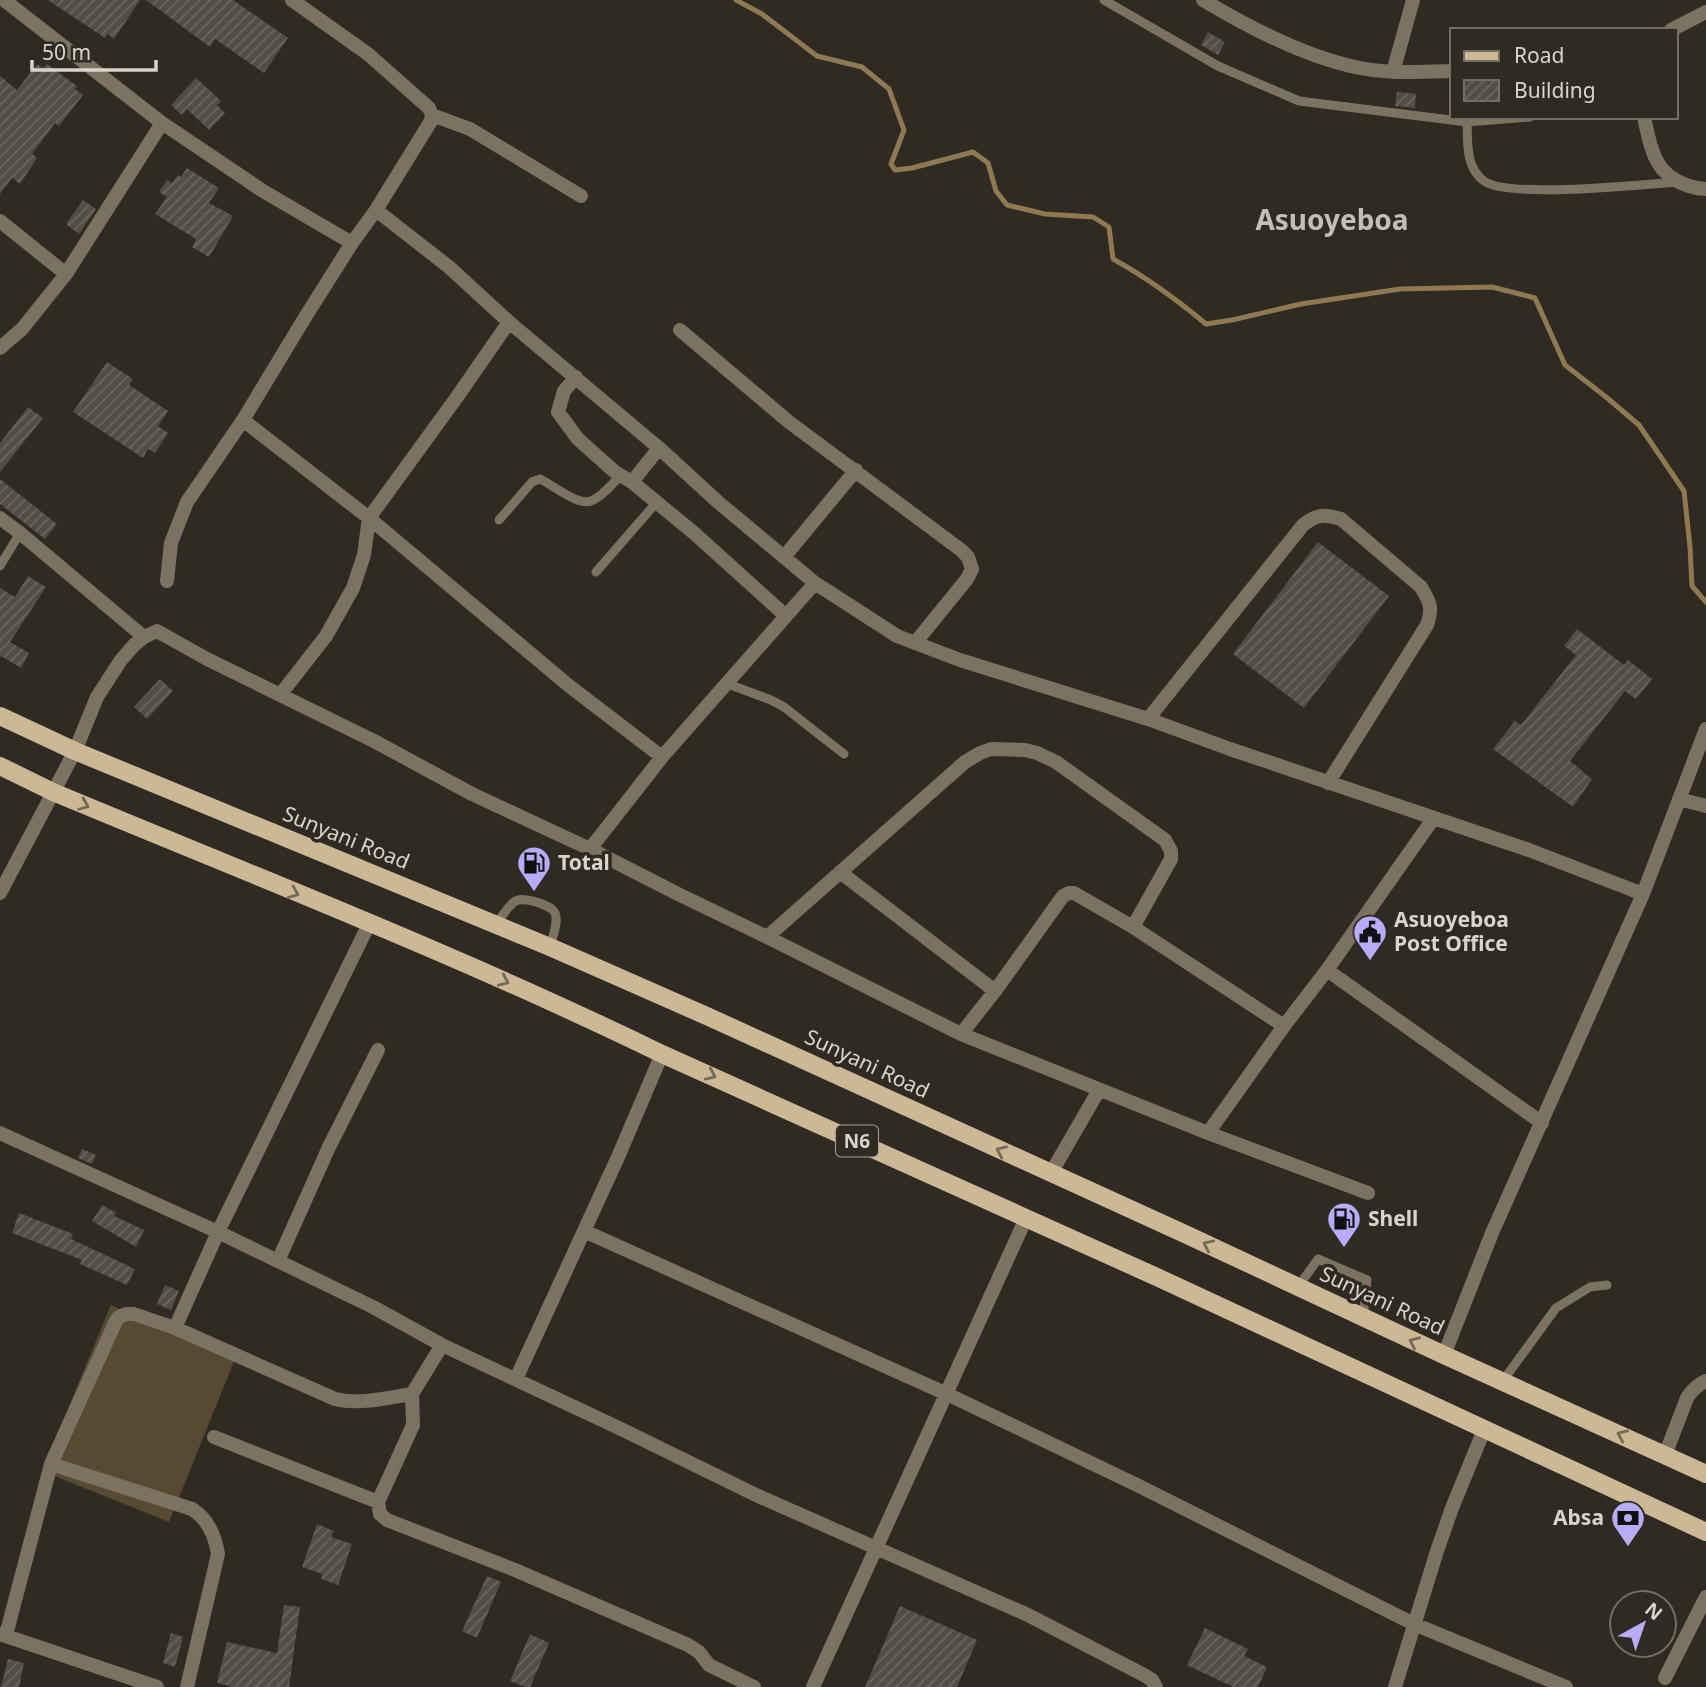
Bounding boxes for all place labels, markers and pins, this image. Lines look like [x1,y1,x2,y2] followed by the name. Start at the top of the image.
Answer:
[515,844,553,893] fuel station icon: Total
[558,848,610,876] place label: Total
[1394,905,1509,957] place label: Asuoyeboa Post Office
[1351,913,1389,962] public building icon: Asuoyeboa Post Office
[1325,1200,1363,1249] fuel station icon: Shell
[1368,1204,1418,1232] place label: Shell
[1609,1499,1647,1548] bank icon: Absa
[1553,1503,1604,1531] place label: Absa

